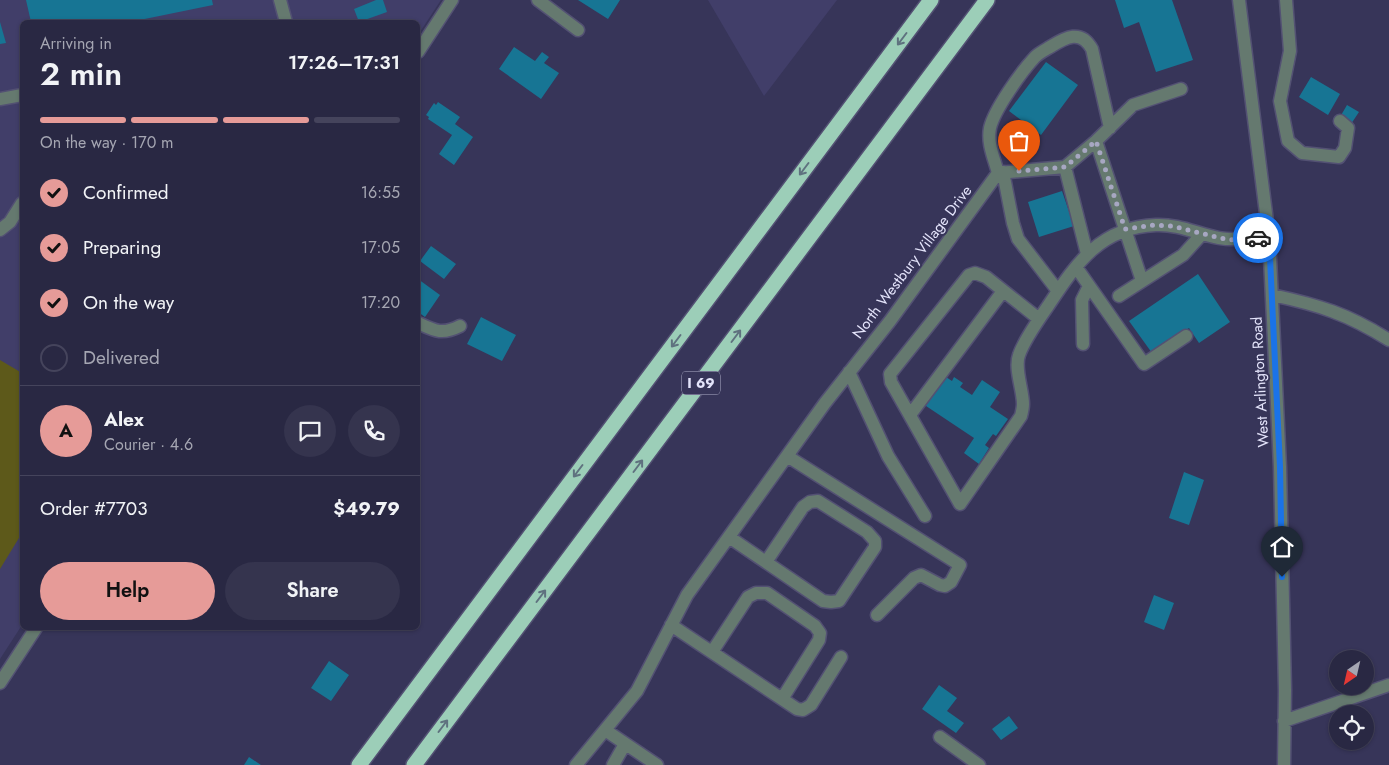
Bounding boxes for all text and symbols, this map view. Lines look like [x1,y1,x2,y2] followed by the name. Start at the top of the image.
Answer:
[40,32,112,55] text: Arriving in
[897,32,907,46] one-way arrow
[288,49,400,76] text: 17:26–17:31
[40,51,122,97] text: 2 min
[998,120,1040,171] pin
[1005,127,1033,155] icon: bag
[40,131,174,154] text: On the way · 170 m
[799,162,810,175] one-way arrow
[40,179,68,207] icon: check
[83,179,169,206] text: Confirmed
[847,180,977,343] street label: North Westbury Village Drive
[361,181,400,204] text: 16:55
[1233,213,1283,263] courier
[1244,224,1272,252] icon: car
[40,234,68,262] icon: check
[83,234,161,261] text: Preparing
[361,236,400,259] text: 17:05
[40,289,68,317] icon: check
[83,289,174,316] text: On the way
[361,291,400,314] text: 17:20
[1246,316,1274,448] street label: West Arlington Road
[730,330,741,343] one-way arrow
[670,334,681,347] one-way arrow
[83,344,160,371] text: Delivered
[682,372,720,394] road number: I 69
[284,405,336,457] button: chat
[348,405,400,457] button: phone
[104,406,144,433] text: Alex
[59,417,73,444] text: A
[104,433,193,456] text: Courier · 4.6
[633,459,643,473] one-way arrow
[573,464,584,477] one-way arrow
[40,495,148,522] text: Order #7703
[333,495,400,522] text: $49.79
[1261,526,1303,577] pin
[1268,533,1296,561] icon: home
[40,562,215,620] button: Help
[225,562,400,620] button: Share
[535,590,546,603] one-way arrow
[1329,650,1374,695] north arrow
[1329,650,1374,750] map controls
[1329,705,1374,750] button: locate
[438,719,448,733] one-way arrow

